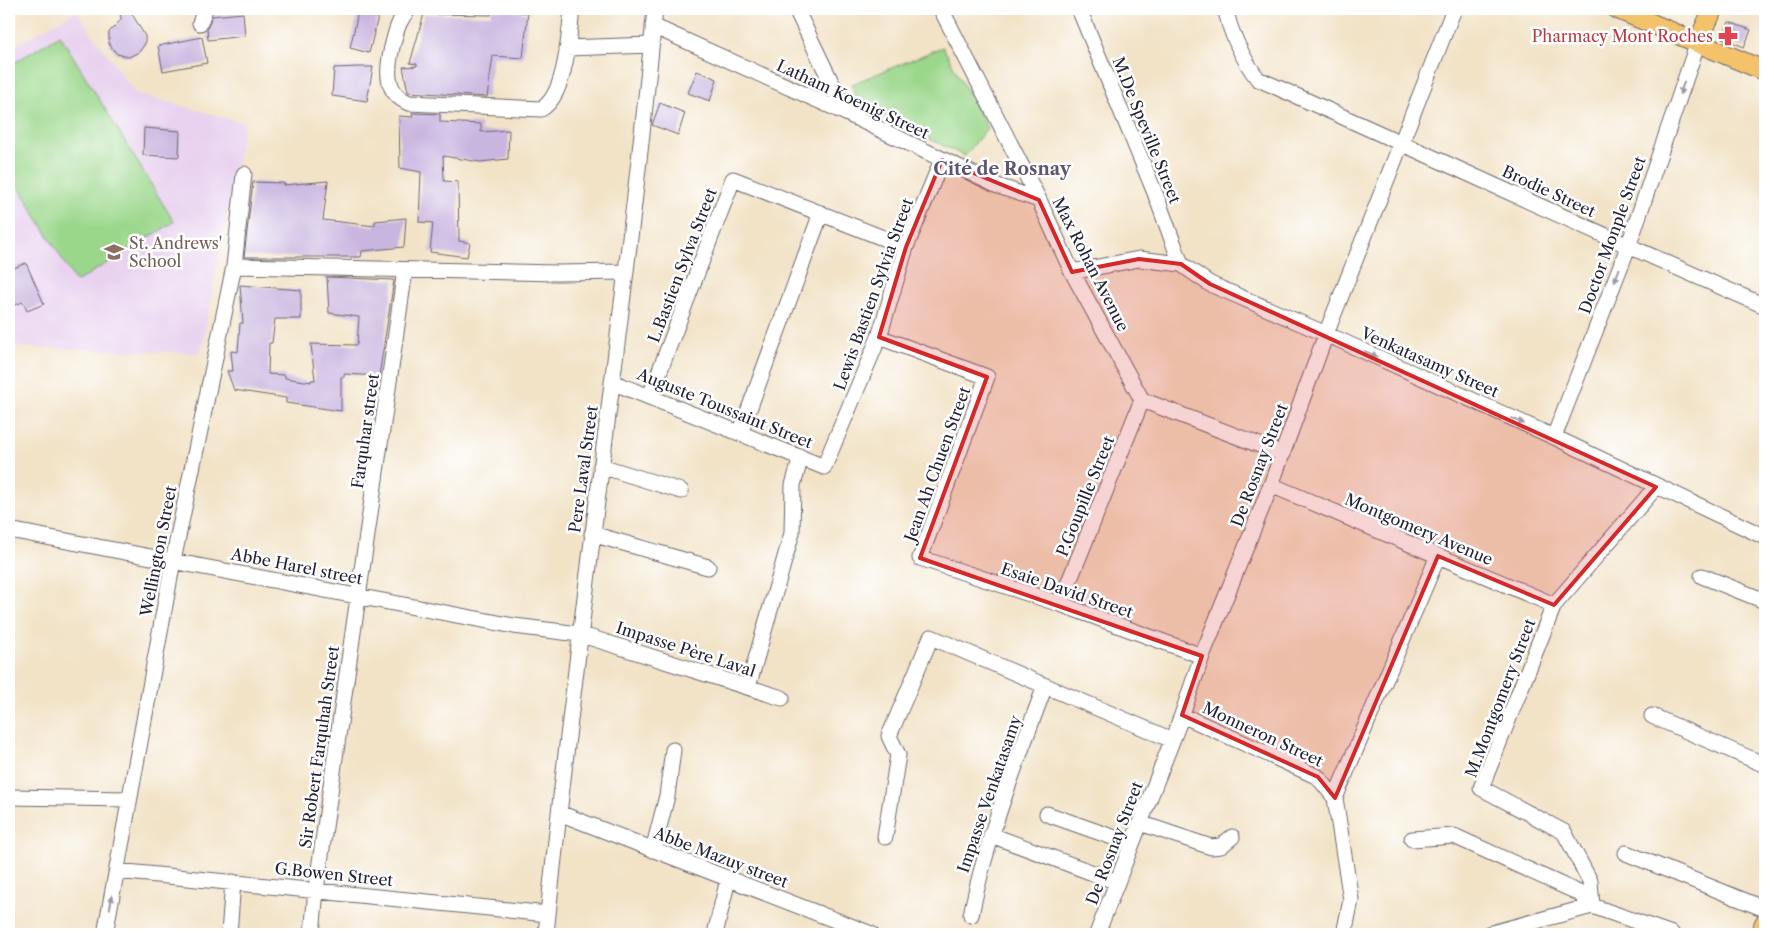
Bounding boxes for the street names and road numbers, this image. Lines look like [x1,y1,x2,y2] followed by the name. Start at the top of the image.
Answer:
[1108,54,1186,206] street label: M.De Speville Street
[774,55,933,143] street label: Latham Koenig Street
[1574,153,1650,316] street label: Doctor Monple Street
[1499,161,1599,221] street label: Brodie Street
[643,185,721,345] street label: L.Bastien Sylva Street
[1048,193,1134,335] street label: Max Rohan Avenue
[829,195,917,393] street label: Lewis Bastien Sylvia Street
[1357,322,1502,401] street label: Venkatasamy Street
[633,363,816,453] street label: Auguste Toussaint Street
[347,372,383,490] street label: Farquhar street
[899,383,974,547] street label: Jean Ah Chuen Street
[1226,400,1292,530] street label: De Rosnay Street
[564,404,602,534] street label: Pere Laval Street
[1052,432,1118,559] street label: P.Goupille Street
[135,483,181,619] street label: Wellington Street
[1342,489,1496,569] street label: Montgomery Avenue
[229,543,365,589] street label: Abbe Harel street
[998,558,1136,622] street label: Esaie David Street
[1460,616,1540,780] street label: M.Montgomery Street
[614,617,758,681] street label: Impasse Père Laval
[295,644,343,849] street label: Sir Robert Farquhah Street
[1200,697,1327,771] street label: Monneron Street
[953,712,1026,875] street label: Impasse Venkatasamy
[1081,778,1147,908] street label: De Rosnay Street
[650,822,791,892] street label: Abbe Mazuy street
[274,858,394,890] street label: G.Bowen Street

